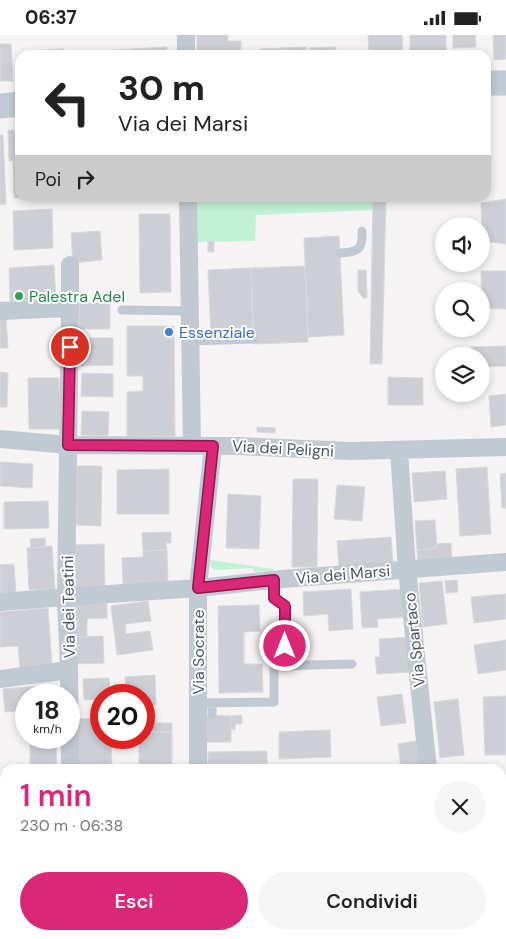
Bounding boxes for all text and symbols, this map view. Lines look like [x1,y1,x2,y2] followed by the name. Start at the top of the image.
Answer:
[25,5,77,30] text: 06:37
[118,65,205,111] text: 30 m
[35,70,100,135] icon: left
[118,109,248,138] text: Via dei Marsi
[71,165,99,193] icon: right
[35,167,61,192] text: Poi
[435,217,490,402] map controls
[435,217,490,272] button: sound
[435,282,490,337] button: search
[29,286,125,307] place label: Palestra Adel
[13,290,25,302] marker: Palestra Adel
[179,322,255,343] place label: Essenziale
[49,326,91,368] pin
[163,326,175,338] marker: Essenziale
[56,333,84,361] icon: arrive
[435,347,490,402] button: layers
[232,435,334,462] street label: Via dei Peligni
[57,555,80,659] street label: Via dei Teatini
[295,560,391,589] street label: Via dei Marsi
[399,592,430,688] street label: Via Spartaco
[188,610,209,694] street label: Via Socrate
[258,619,310,671] position arrow
[90,684,155,749] speed limit sign: 20
[35,694,60,727] text: 18
[33,721,62,737] text: km/h
[20,776,92,815] text: 1 min
[434,781,486,833] button: close
[20,815,123,836] text: 230 m · 06:38
[20,872,248,930] button: Esci
[258,872,486,930] button: Condividi

